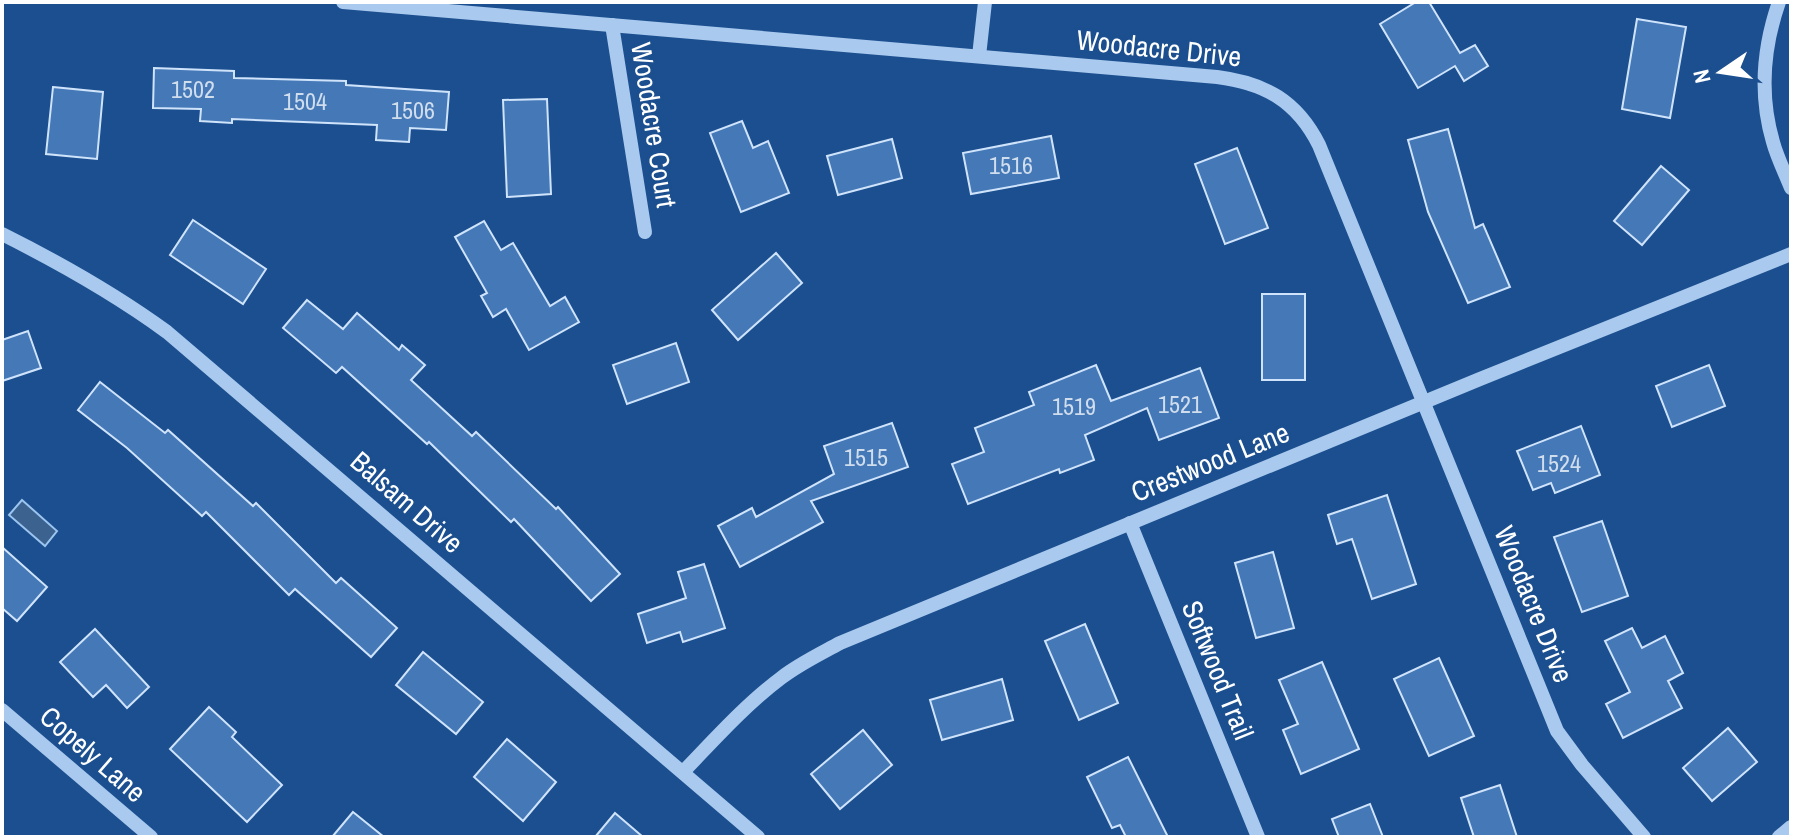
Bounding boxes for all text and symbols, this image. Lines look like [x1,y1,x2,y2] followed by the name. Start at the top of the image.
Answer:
[1075,20,1243,76] street label: Woodacre Drive
[1681,32,1761,112] north arrow
[622,40,686,210] street label: Woodacre Court
[1685,67,1718,86] text: N
[171,73,215,105] house number: 1502
[283,85,327,117] house number: 1504
[391,94,435,126] house number: 1506
[989,149,1033,181] house number: 1516
[1158,388,1202,420] house number: 1521
[1052,390,1096,422] house number: 1519
[1125,413,1295,511] street label: Crestwood Lane
[844,441,888,473] house number: 1515
[343,442,471,562] street label: Balsam Drive
[1537,447,1581,479] house number: 1524
[1485,520,1583,688] street label: Woodacre Drive
[1173,595,1263,745] street label: Softwood Trail
[32,697,154,811] street label: Copely Lane

